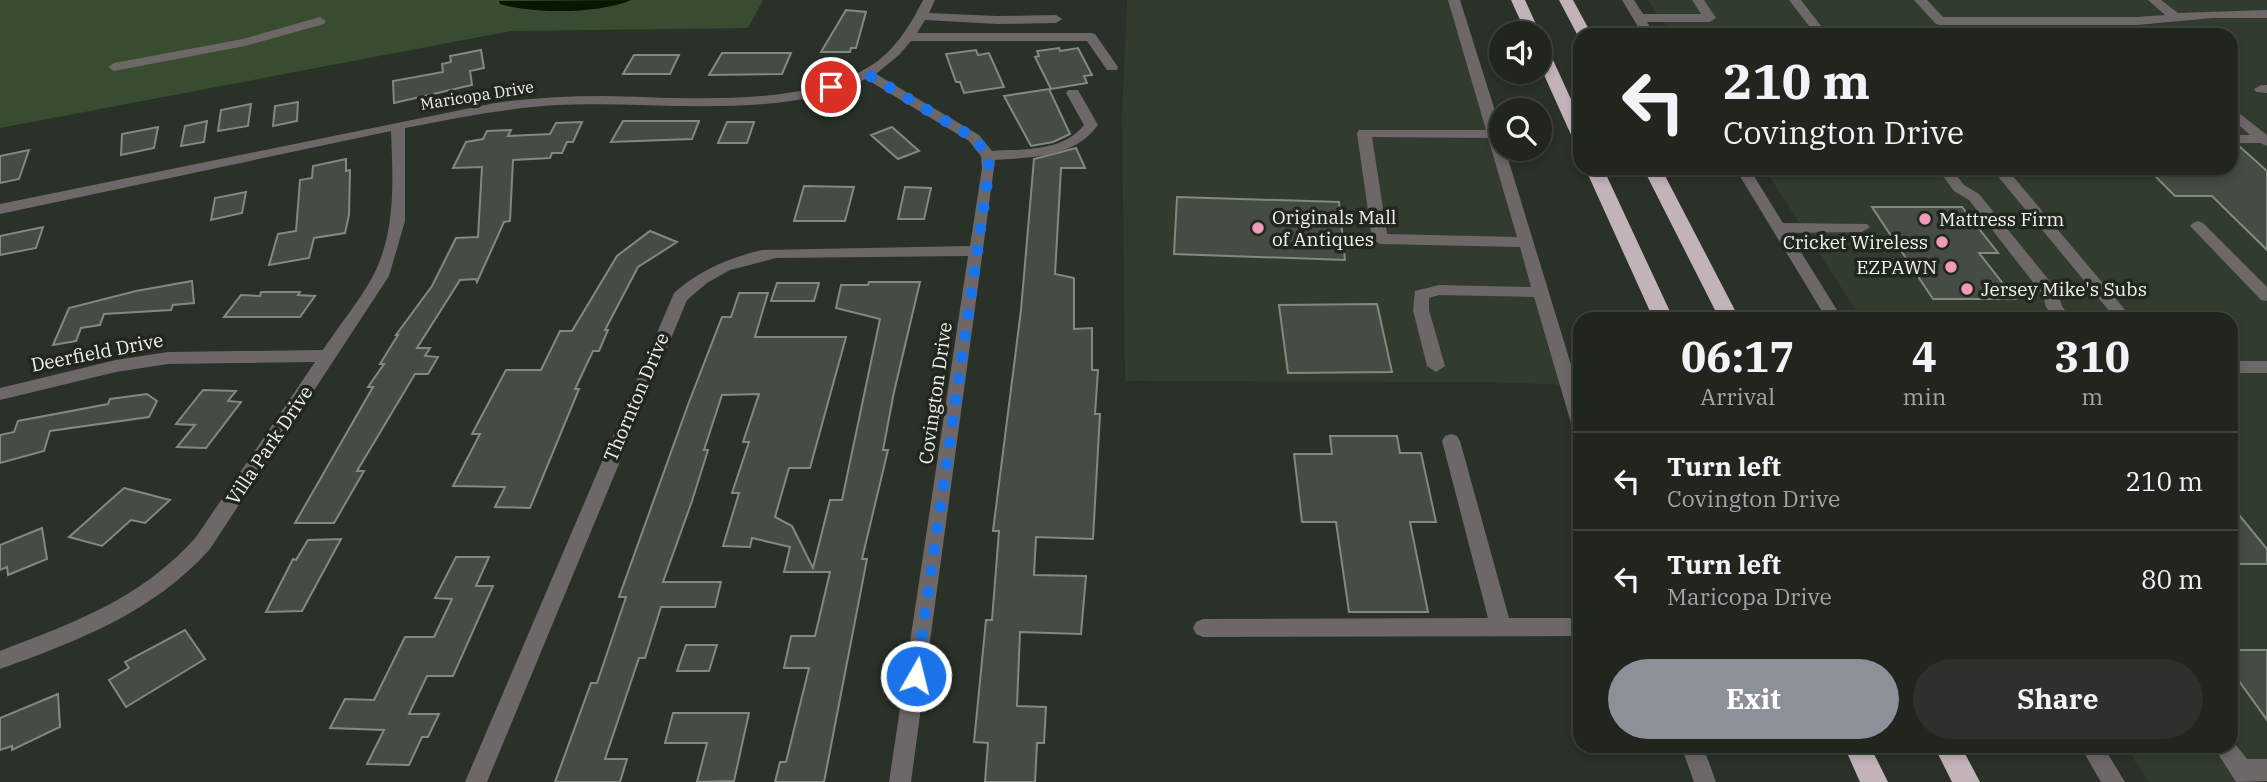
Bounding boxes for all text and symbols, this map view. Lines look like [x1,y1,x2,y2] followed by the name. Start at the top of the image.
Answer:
[1489,21,1552,161] map controls
[1489,21,1552,84] button: sound
[1723,49,1870,112] text: 210 m
[1608,56,1699,147] icon: left
[801,57,861,117] pin
[812,68,850,106] icon: arrive
[419,76,535,114] street label: Maricopa Drive
[1489,98,1552,161] button: search
[1723,111,1964,153] text: Covington Drive
[1272,205,1397,251] place label: Originals Mall of Antiques
[1939,207,2064,231] place label: Mattress Firm
[1917,211,1933,227] marker: Mattress Firm
[1250,220,1266,236] marker: Originals Mall of Antiques
[1783,230,1928,254] place label: Cricket Wireless
[1934,234,1950,250] marker: Cricket Wireless
[1856,255,1937,279] place label: EZPAWN
[1943,259,1959,275] marker: EZPAWN
[1981,277,2147,301] place label: Jersey Mike's Subs
[1959,281,1975,297] marker: Jersey Mike's Subs
[913,320,957,466] street label: Covington Drive
[29,327,165,377] street label: Deerfield Drive
[598,329,674,465] street label: Thornton Drive
[1681,329,1795,384] text: 06:17
[1912,329,1937,384] text: 4
[2054,329,2130,384] text: 310
[220,381,318,509] street label: Villa Park Drive
[1700,381,1775,411] text: Arrival
[1903,381,1946,411] text: min
[2081,381,2103,411] text: m
[1667,449,1781,483] text: Turn left
[1608,462,1646,500] icon: left
[2125,464,2203,498] text: 210 m
[1667,483,1840,513] text: Covington Drive
[1667,547,1781,581] text: Turn left
[1608,560,1646,598] icon: left
[2141,562,2203,596] text: 80 m
[1667,581,1832,611] text: Maricopa Drive
[879,639,953,713] position arrow
[1608,659,1899,739] button: Exit
[1913,659,2203,739] button: Share

